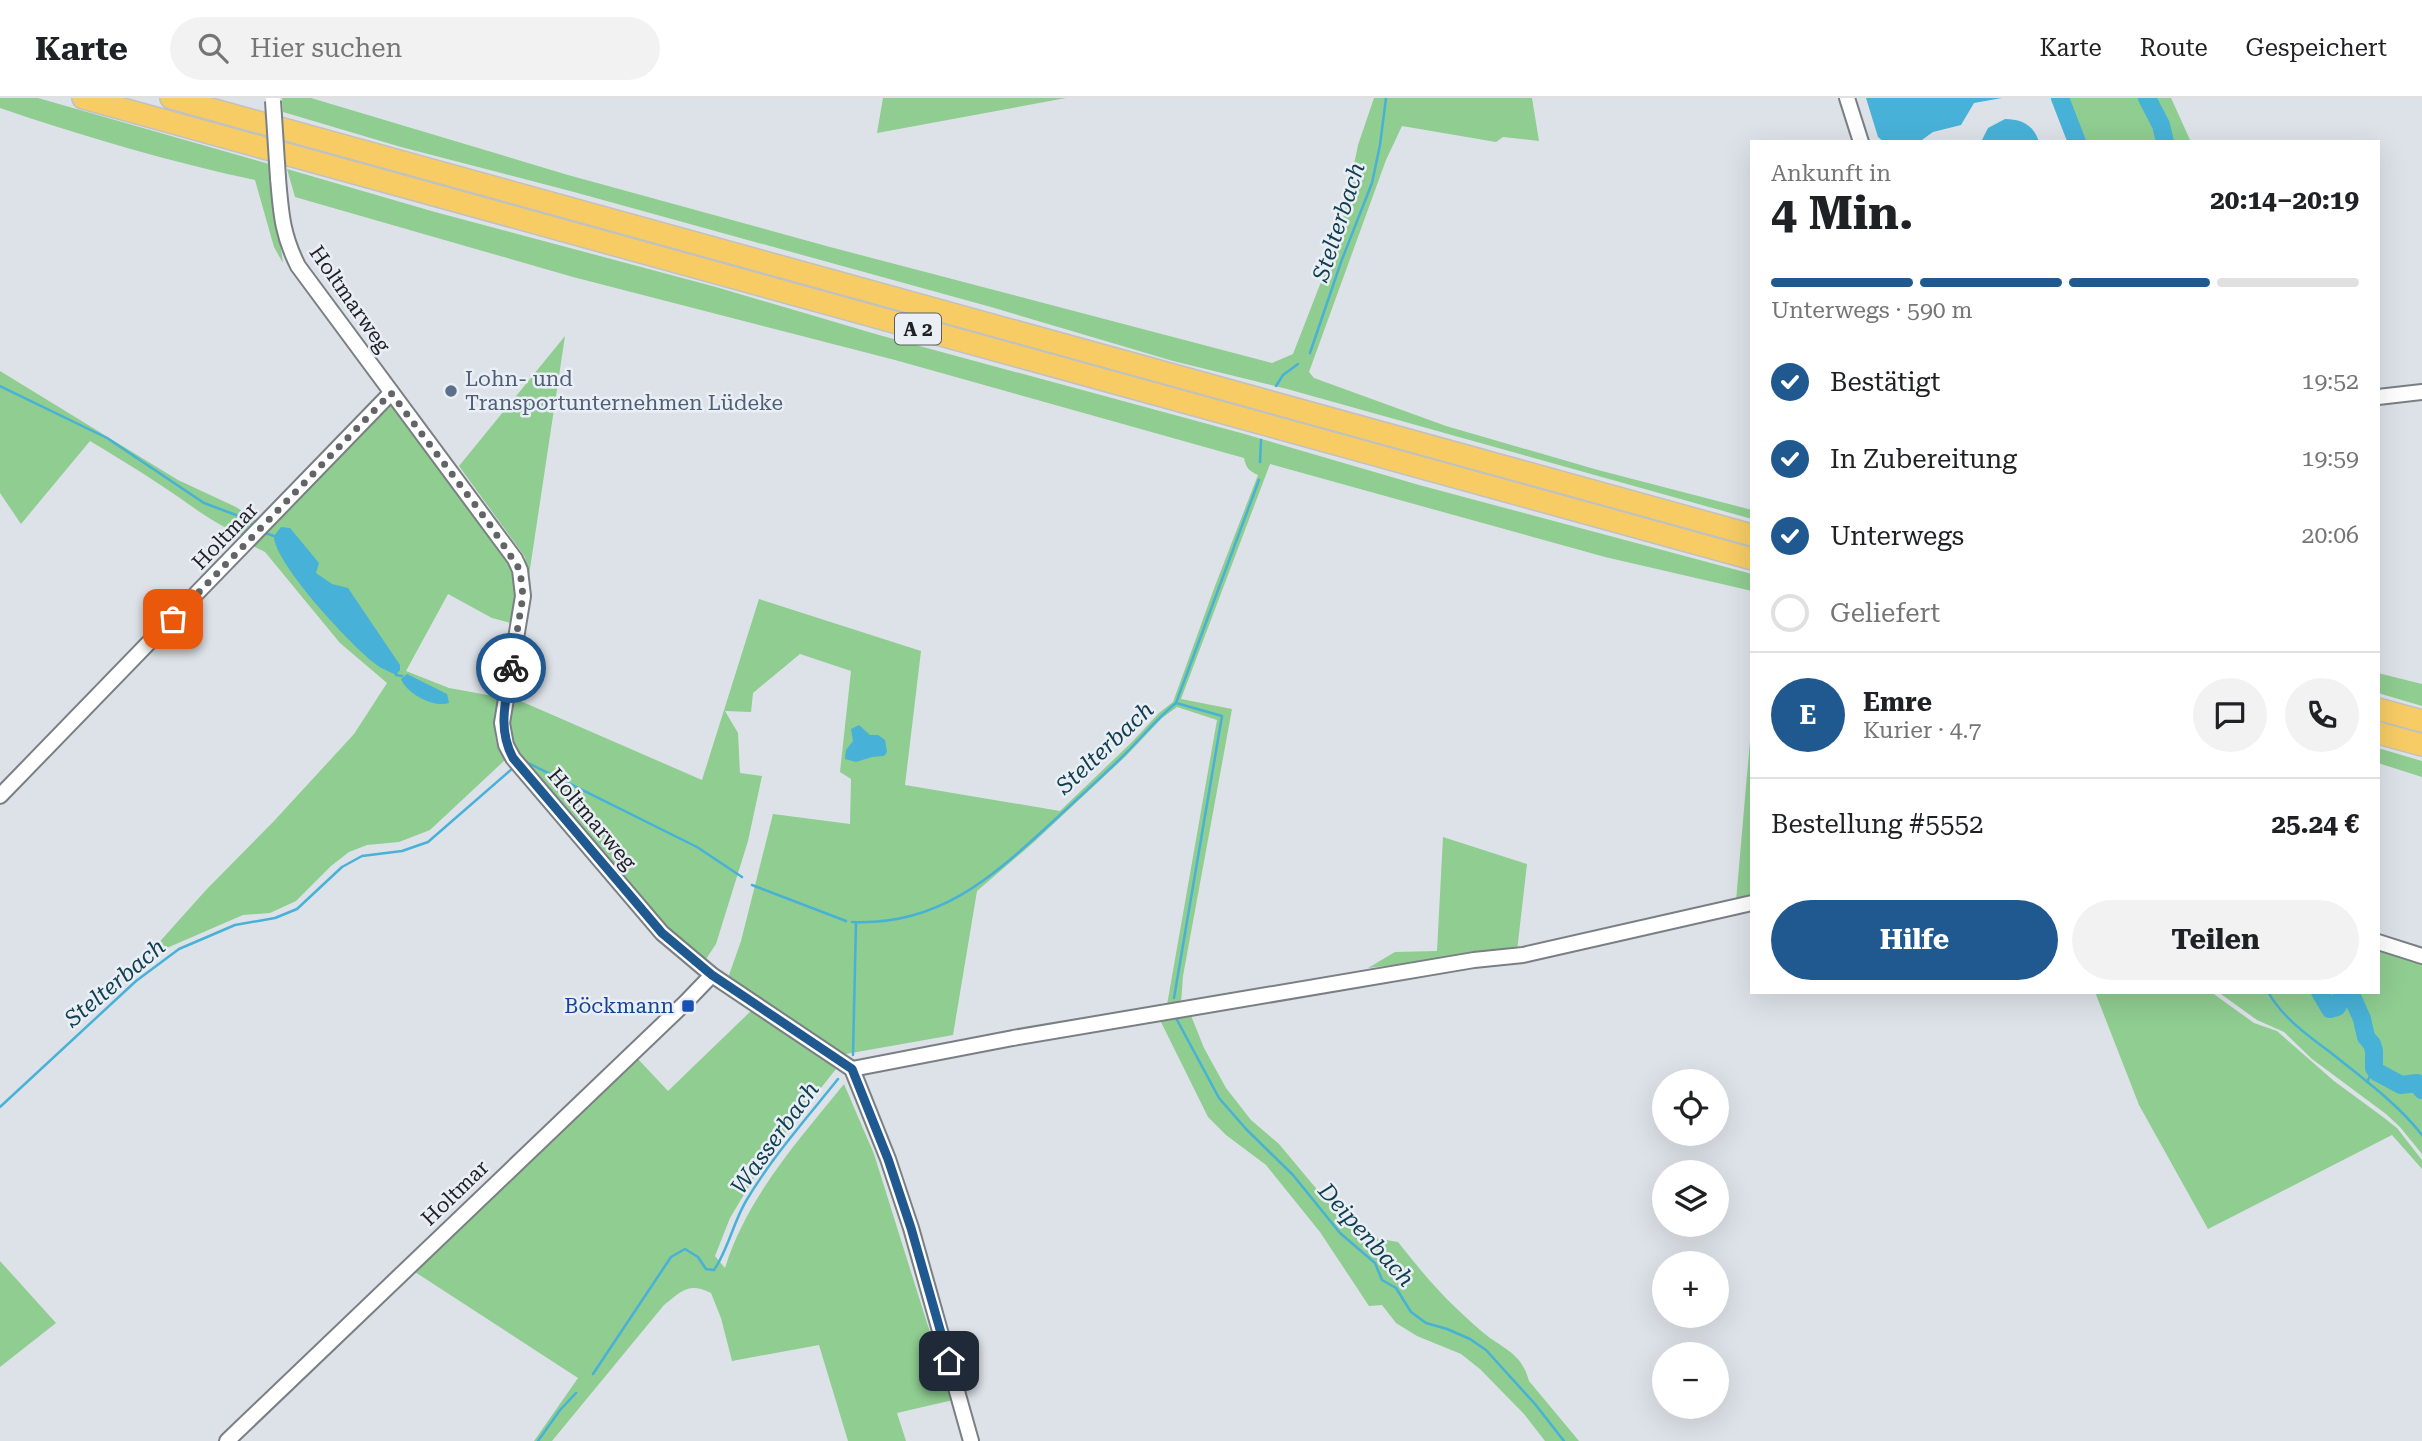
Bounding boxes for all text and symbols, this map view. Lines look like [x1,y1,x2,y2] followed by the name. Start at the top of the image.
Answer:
[170,17,660,80] search box
[35,29,128,68] text: Karte
[194,29,232,67] icon: search
[250,33,402,63] text: Hier suchen
[2039,34,2102,62] text: Karte
[2140,34,2208,62] text: Route
[2246,34,2387,62] text: Gespeichert
[1307,159,1371,286] water label: Stelterbach
[1771,160,1891,187] text: Ankunft in
[2210,185,2359,215] text: 20:14–20:19
[1771,186,1913,240] text: 4 Min.
[304,241,396,357] street label: Holtmarweg
[1771,297,1973,324] text: Unterwegs · 590 m
[895,314,941,344] road number: A 2
[1771,363,1809,401] icon: check
[465,367,783,415] place label: Lohn- und Transportunternehmen Lüdeke
[1830,367,1940,397] text: Bestätigt
[2302,368,2359,395] text: 19:52
[443,383,459,399] marker: Lohn- und Transportunternehmen Lüdeke
[1771,440,1809,478] icon: check
[1830,444,2017,474] text: In Zubereitung
[2302,445,2359,472] text: 19:59
[187,497,263,574] street label: Holtmar
[1771,517,1809,555] icon: check
[1830,521,1964,551] text: Unterwegs
[2302,522,2359,549] text: 20:06
[143,589,203,649] pin
[1830,598,1940,628] text: Geliefert
[154,600,192,638] icon: bag
[476,633,546,703] courier
[492,649,530,687] icon: bike
[2193,678,2267,752] button: chat
[2285,678,2359,752] button: phone
[1863,687,1932,717] text: Emre
[1050,696,1159,801] water label: Stelterbach
[1800,700,1816,730] text: E
[1863,717,1981,744] text: Kurier · 4.7
[543,764,641,874] street label: Holtmarweg
[1771,809,1984,839] text: Bestellung #5552
[2271,809,2359,839] text: 25.24 €
[1771,900,2058,980] button: Hilfe
[2072,900,2359,980] button: Teilen
[58,933,171,1034] water label: Stelterbach
[564,994,674,1018] place label: Böckmann
[680,998,696,1014] marker: Böckmann
[1652,1069,1729,1419] map controls
[1652,1069,1729,1146] button: locate
[725,1077,825,1199] water label: Wasserbach
[417,1155,494,1231] street label: Holtmar
[1652,1160,1729,1237] button: layers
[1312,1177,1420,1292] water label: Deipenbach
[1652,1251,1729,1328] button: +
[919,1331,979,1391] pin
[930,1342,968,1380] icon: home
[1652,1342,1729,1419] button: −

